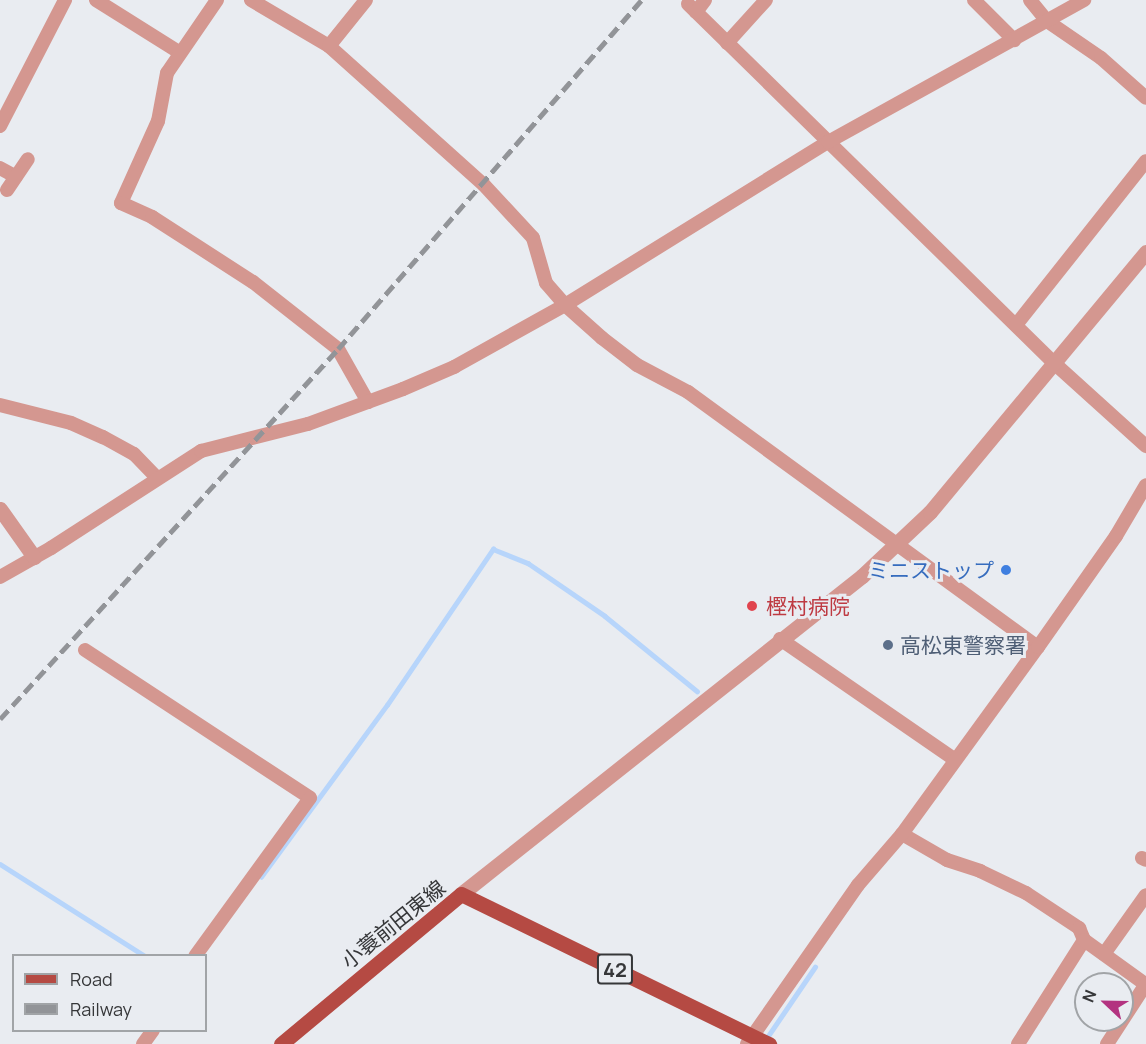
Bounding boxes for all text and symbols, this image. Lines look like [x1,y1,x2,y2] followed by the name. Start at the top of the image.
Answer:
[868,557,994,583] place label: ミニストップ
[999,563,1013,577] marker: ミニストップ
[766,593,850,619] place label: 樫村病院
[743,597,761,615] marker: 樫村病院
[900,632,1026,658] place label: 高松東警察署
[881,638,895,652] marker: 高松東警察署
[336,875,450,973] street label: 小蓑前田東線
[596,952,634,986] road number: 42
[12,954,207,1032] legend
[70,967,113,991] text: Road
[1074,972,1134,1032] north arrow
[1077,987,1102,1005] text: N
[70,997,132,1021] text: Railway

